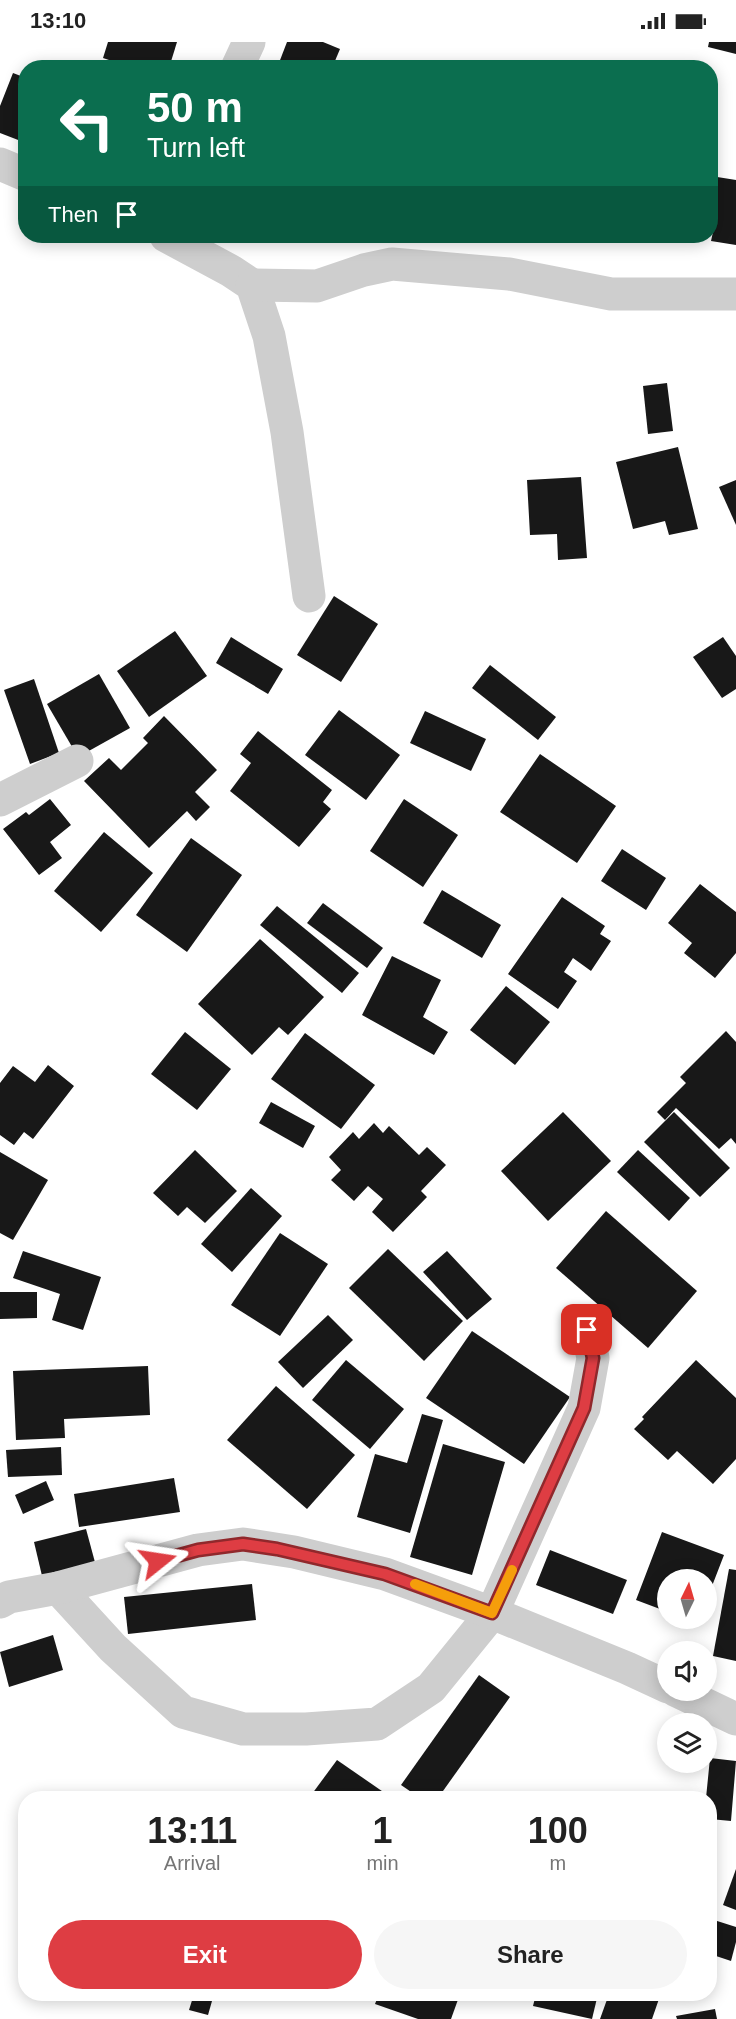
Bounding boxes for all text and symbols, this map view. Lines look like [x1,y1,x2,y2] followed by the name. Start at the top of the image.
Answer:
[30,8,86,33] text: 13:10
[48,84,126,162] icon: left
[147,84,243,131] text: 50 m
[147,133,245,163] text: Turn left
[110,198,143,231] icon: arrive
[48,202,98,227] text: Then
[561,1304,612,1355] pin
[570,1313,603,1346] icon: arrive
[126,1529,190,1593] position arrow
[657,1569,717,1629] north arrow
[657,1569,717,1773] map controls
[657,1641,717,1701] button: sound
[657,1713,717,1773] button: layers
[147,1810,237,1851] text: 13:11
[372,1810,393,1851] text: 1
[528,1810,588,1851] text: 100
[164,1852,221,1874] text: Arrival
[366,1852,399,1874] text: min
[549,1852,566,1874] text: m
[48,1920,362,1989] button: Exit
[374,1920,687,1989] button: Share

